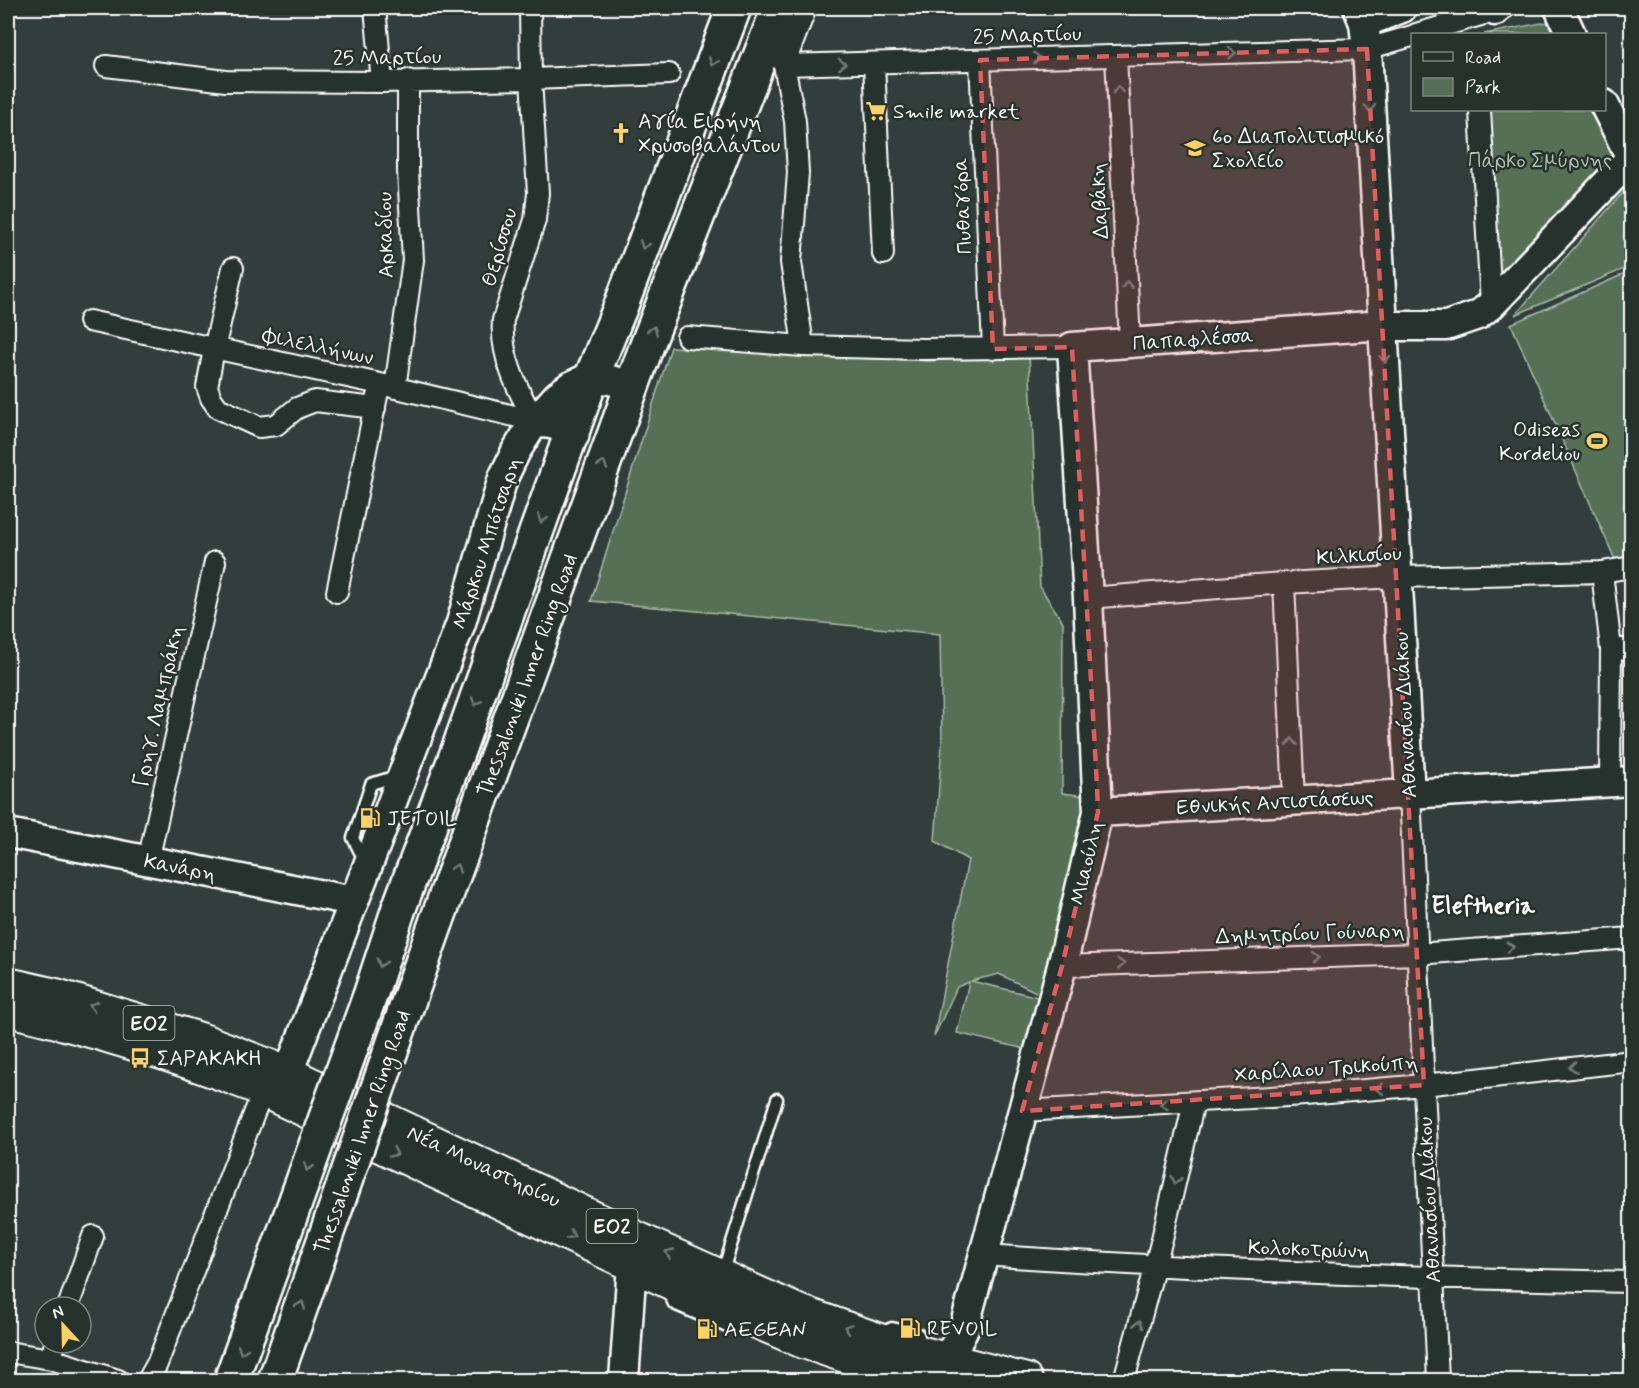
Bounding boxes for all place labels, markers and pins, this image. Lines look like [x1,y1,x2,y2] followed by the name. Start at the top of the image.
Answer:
[893,98,1020,126] place label: Smile market
[864,99,888,123] supermarket icon: Smile market
[638,108,780,160] place label: Αγία Ειρήνη Χρυσοβαλάντου
[609,121,633,145] church icon: Αγία Ειρήνη Χρυσοβαλάντου
[1212,123,1384,175] place label: 6ο Διαπολιτισμικό Σχολείο
[1183,136,1207,160] school or university icon: 6ο Διαπολιτισμικό Σχολείο
[1499,416,1580,468] place label: Odiseas Kordeliou
[1585,429,1609,453] sports icon: Odiseas Kordeliou
[387,805,457,833] place label: JETOIL
[358,806,382,830] fuel station icon: JETOIL
[157,1045,262,1073] place label: ΣΑΡΑΚΑΚΗ
[128,1046,152,1070] bus stop icon: ΣΑΡΑΚΑΚΗ
[927,1315,997,1343] place label: REVOIL
[724,1316,807,1344] place label: AEGEAN
[898,1316,922,1340] fuel station icon: REVOIL
[695,1317,719,1341] fuel station icon: AEGEAN

